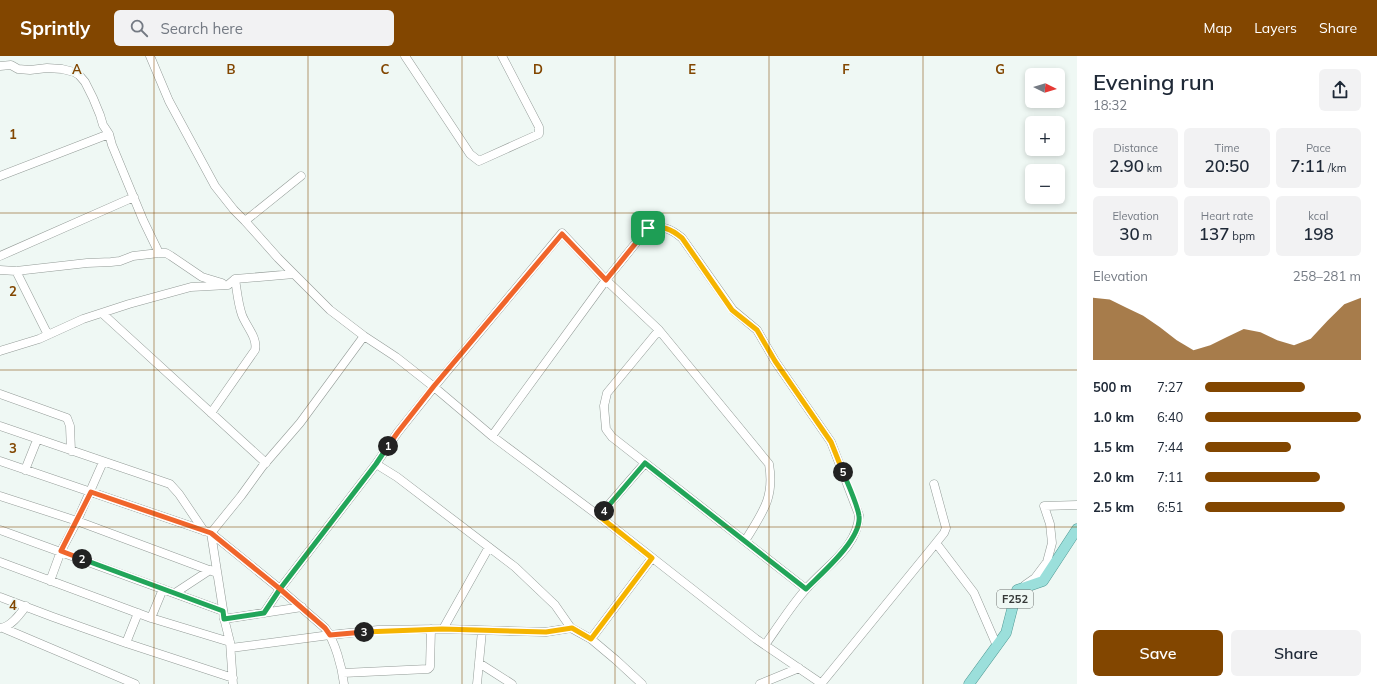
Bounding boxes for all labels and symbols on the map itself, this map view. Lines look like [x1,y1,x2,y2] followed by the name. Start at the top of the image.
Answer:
[72,61,82,77] text: A
[227,61,236,77] text: B
[381,61,390,77] text: C
[533,61,543,77] text: D
[688,61,696,77] text: E
[842,61,850,77] text: F
[995,61,1005,77] text: G
[1025,68,1065,108] north arrow
[9,126,17,142] text: 1
[631,211,665,245] pin
[9,283,17,299] text: 2
[378,436,398,456] pin: 1
[9,440,17,456] text: 3
[833,462,853,482] pin: 5
[594,501,614,521] pin: 4
[72,549,92,569] pin: 2
[997,590,1033,608] road number: F252
[9,597,17,613] text: 4
[354,622,374,642] pin: 3

